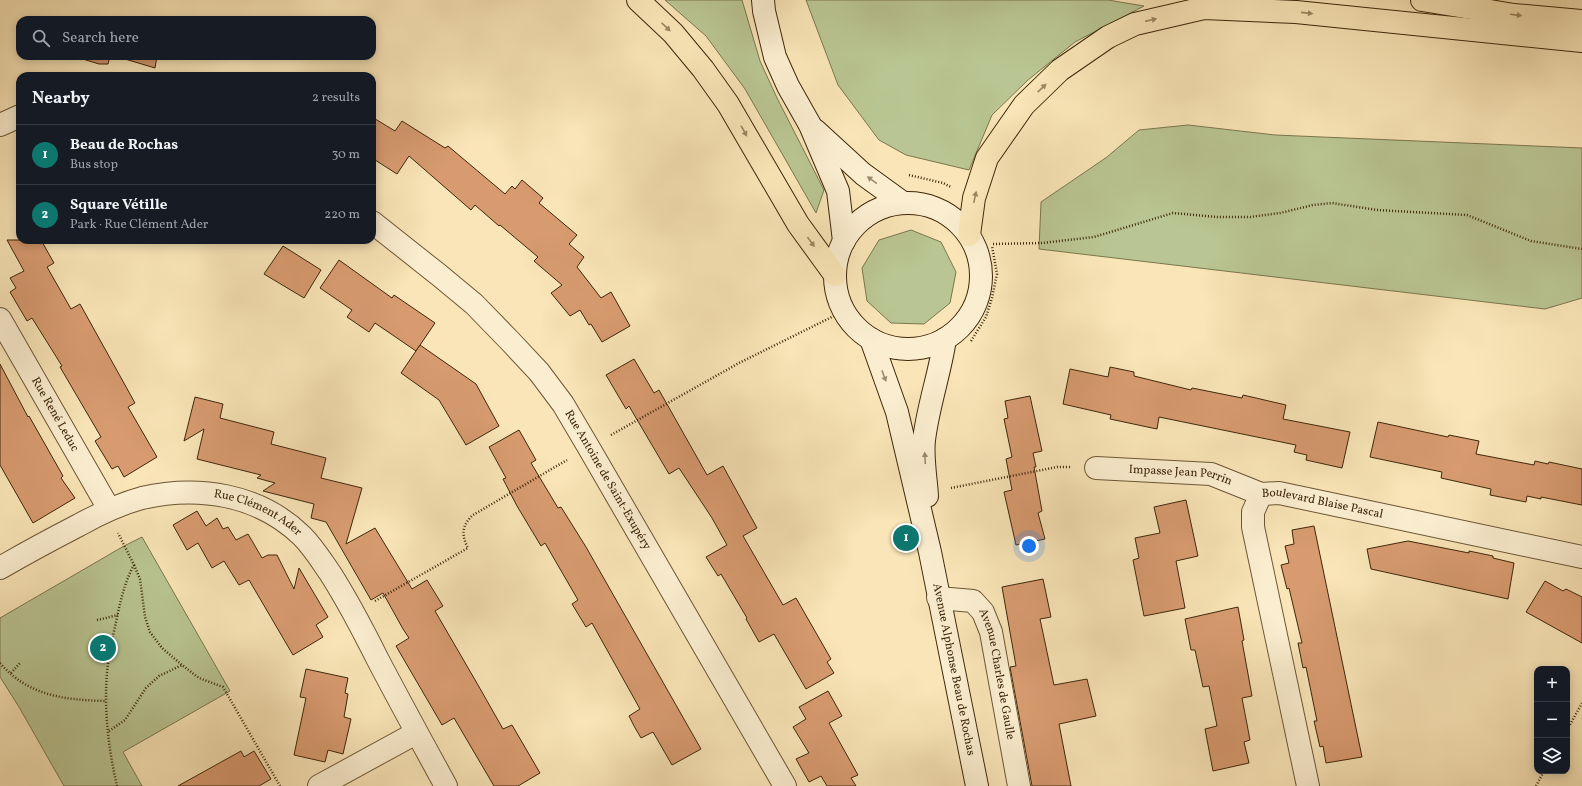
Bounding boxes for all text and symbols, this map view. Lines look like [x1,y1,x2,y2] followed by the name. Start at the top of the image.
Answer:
[1301,10,1313,16] one-way arrow
[1510,12,1522,18] one-way arrow
[16,16,376,60] search box
[1144,17,1157,23] one-way arrow
[661,22,671,31] one-way arrow
[30,27,52,49] icon: search
[62,28,139,49] text: Search here
[1037,83,1047,93] one-way arrow
[32,87,90,110] text: Nearby
[312,89,360,107] text: 2 results
[740,125,747,136] one-way arrow
[70,135,178,156] text: Beau de Rochas
[42,146,48,164] text: 1
[332,146,360,164] text: 30 m
[70,156,118,174] text: Bus stop
[866,176,877,184] one-way arrow
[972,191,978,203] one-way arrow
[70,195,167,216] text: Square Vétille
[42,206,48,224] text: 2
[324,206,360,224] text: 220 m
[70,216,208,234] text: Park · Rue Clément Ader
[807,236,815,247] one-way arrow
[881,370,887,382] one-way arrow
[27,374,82,455] street label: Rue René Leduc
[560,407,655,553] street label: Rue Antoine de Saint-Exupéry
[921,452,928,464] one-way arrow
[1128,462,1235,490] street label: Impasse Jean Perrin
[1261,484,1385,523] street label: Boulevard Blaise Pascal
[213,486,305,540] street label: Rue Clément Ader
[893,523,919,553] pin: 1
[1019,536,1039,556] your location
[928,582,979,757] street label: Avenue Alphonse Beau de Rochas
[974,606,1018,741] street label: Avenue Charles de Gaulle
[90,633,116,663] pin: 2
[1534,666,1570,774] map controls
[1534,666,1570,702] button: +
[1534,702,1570,738] button: −
[1534,738,1570,774] button: layers

